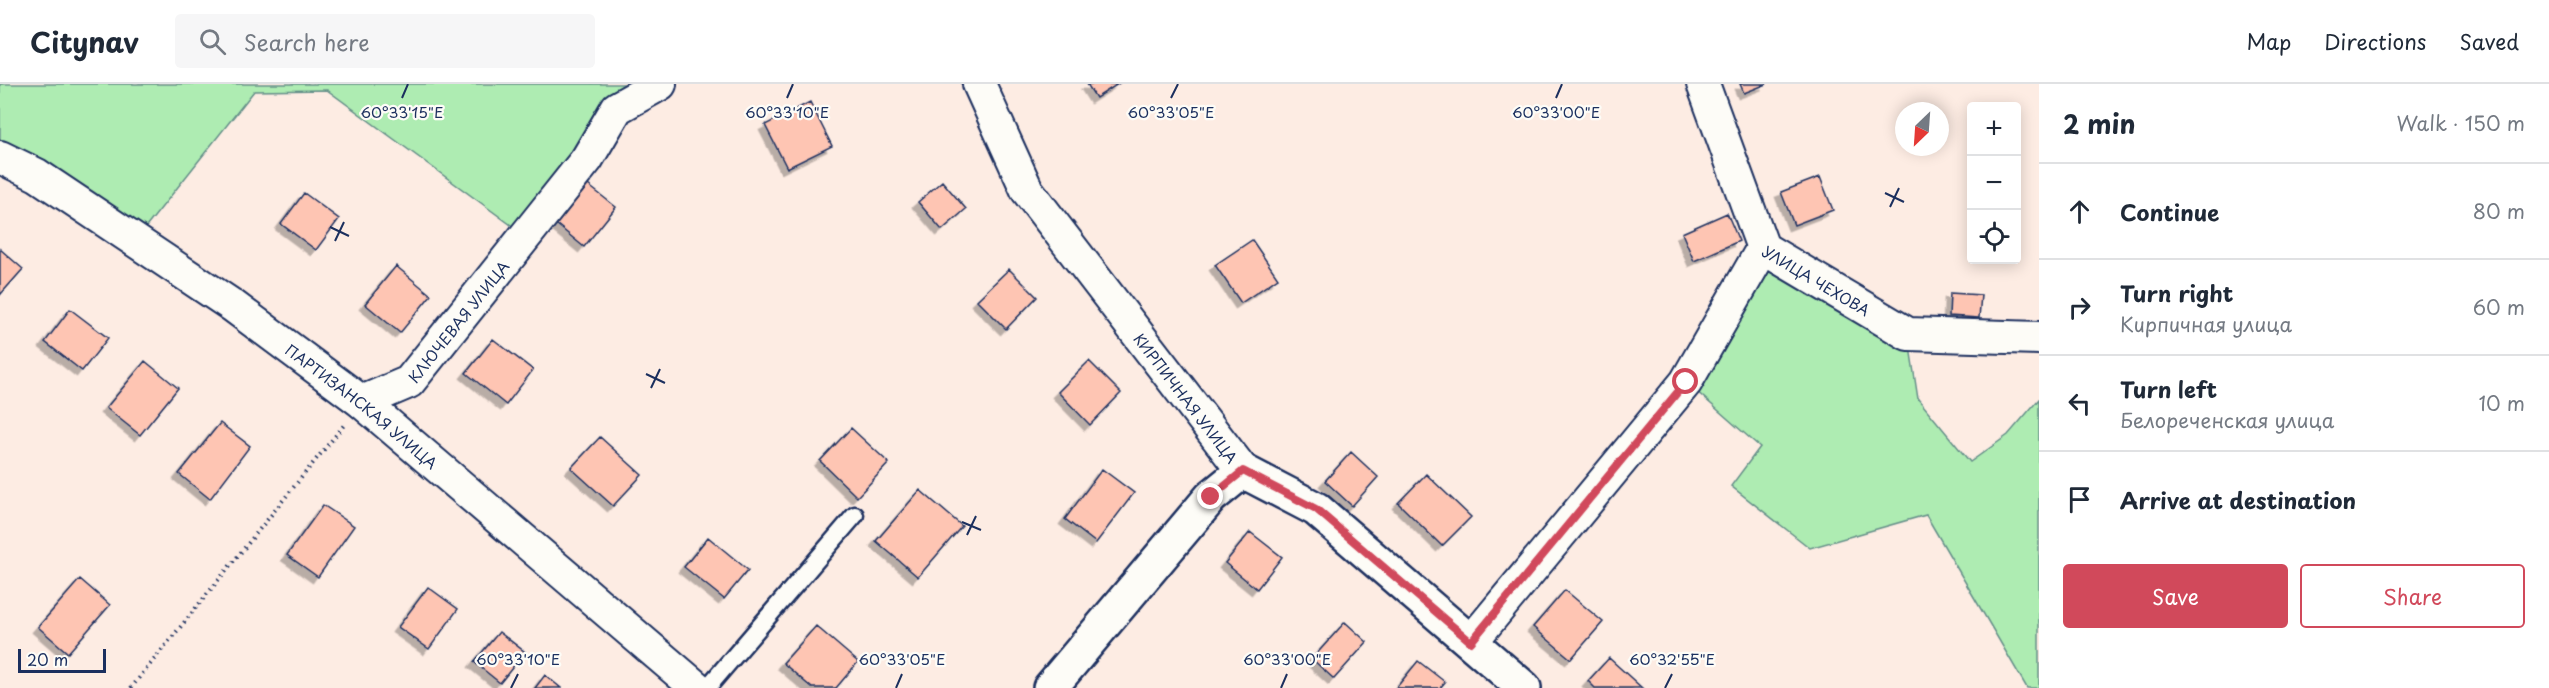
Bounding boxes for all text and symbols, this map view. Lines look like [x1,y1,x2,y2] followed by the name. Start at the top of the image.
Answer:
[175,14,595,68] search box
[30,20,139,63] text: Citynav
[196,25,229,58] icon: search
[244,25,370,58] text: Search here
[2246,25,2291,57] text: Map
[2324,25,2426,57] text: Directions
[2459,25,2519,57] text: Saved
[361,100,443,123] text: 60°33'15"E
[745,100,829,123] text: 60°33'10"E
[1128,100,1214,123] text: 60°33'05"E
[1512,100,1600,123] text: 60°33'00"E
[1895,102,1949,156] north arrow
[1967,102,2021,264] map controls
[1967,102,2021,156] button: +
[2063,104,2136,143] text: 2 min
[2396,108,2525,138] text: Walk · 150 m
[1967,156,2021,210] button: −
[2063,195,2096,228] icon: ahead
[2120,195,2219,228] text: Continue
[2473,196,2525,226] text: 80 m
[1967,210,2021,264] button: locate
[1758,239,1875,321] street label: УЛИЦА ЧЕХОВА
[402,255,514,387] street label: КЛЮЧЕВАЯ УЛИЦА
[2120,276,2233,309] text: Turn right
[2063,291,2096,324] icon: right
[2473,292,2525,322] text: 60 m
[2120,309,2292,339] text: Кирпичная улица
[1129,327,1244,468] street label: КИРПИЧНАЯ УЛИЦА
[281,338,443,474] street label: ПАРТИЗАНСКАЯ УЛИЦА
[1672,368,1698,394] route start
[2120,372,2217,405] text: Turn left
[2063,387,2096,420] icon: left
[2478,388,2525,418] text: 10 m
[2120,405,2334,435] text: Белореченская улица
[1197,483,1223,509] route end
[2063,483,2096,516] icon: arrive
[2120,483,2356,516] text: Arrive at destination
[2063,564,2288,628] button: Save
[2300,564,2525,628] button: Share
[18,646,106,674] scale bar
[27,647,68,671] text: 20 m
[476,647,560,670] text: 60°33'10"E
[859,647,945,670] text: 60°33'05"E
[1243,647,1331,670] text: 60°33'00"E
[1629,647,1715,670] text: 60°32'55"E

